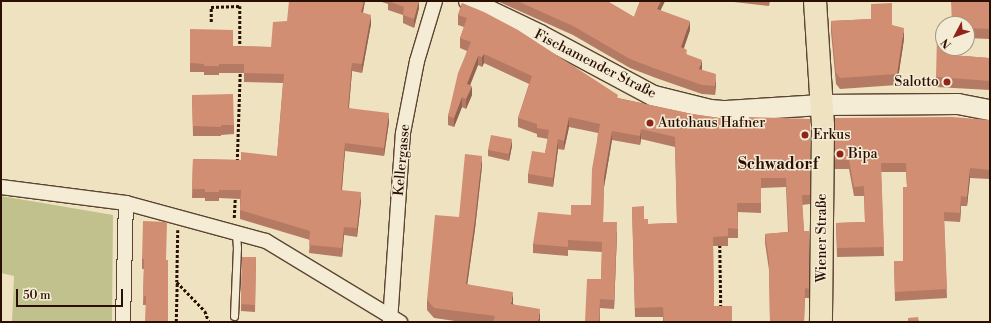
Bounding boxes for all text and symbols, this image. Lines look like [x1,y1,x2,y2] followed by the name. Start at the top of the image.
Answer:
[935,16,975,56] north arrow
[531,26,659,102] street label: Fischamender Straße
[939,35,955,51] text: N
[894,74,939,90] place label: Salotto
[942,77,952,87] marker: Salotto
[658,115,765,131] place label: Autohaus Hafner
[645,118,655,128] marker: Autohaus Hafner
[390,123,414,197] street label: Kellergasse
[813,127,850,143] place label: Erkus
[800,130,810,140] marker: Erkus
[848,146,878,162] place label: Bipa
[835,149,845,159] marker: Bipa
[738,154,818,174] district label: Schwadorf
[814,193,830,283] street label: Wiener Straße
[18,281,125,307] scale bar
[23,288,51,303] text: 50 m

